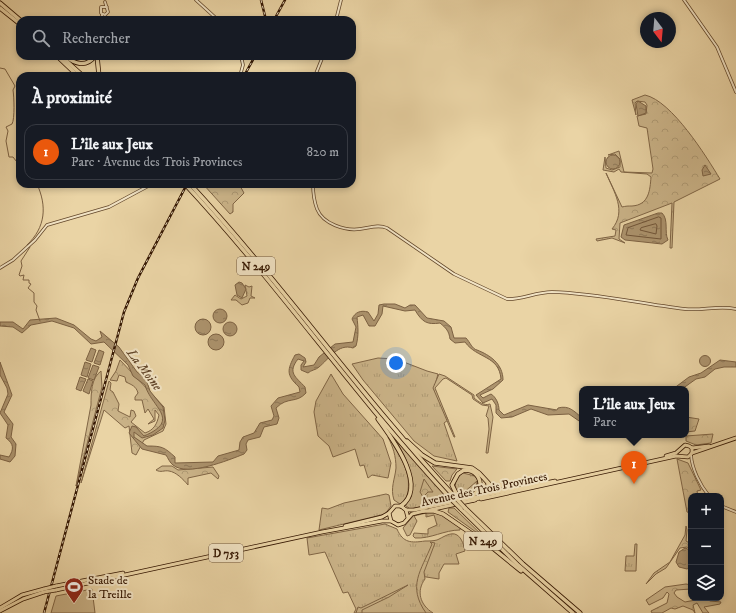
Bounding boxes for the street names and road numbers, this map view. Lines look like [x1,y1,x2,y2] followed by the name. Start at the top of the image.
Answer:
[237,257,275,275] road number: N 249
[420,469,549,510] street label: Avenue des Trois Provinces
[464,532,502,550] road number: N 249
[209,544,243,562] road number: D 753

